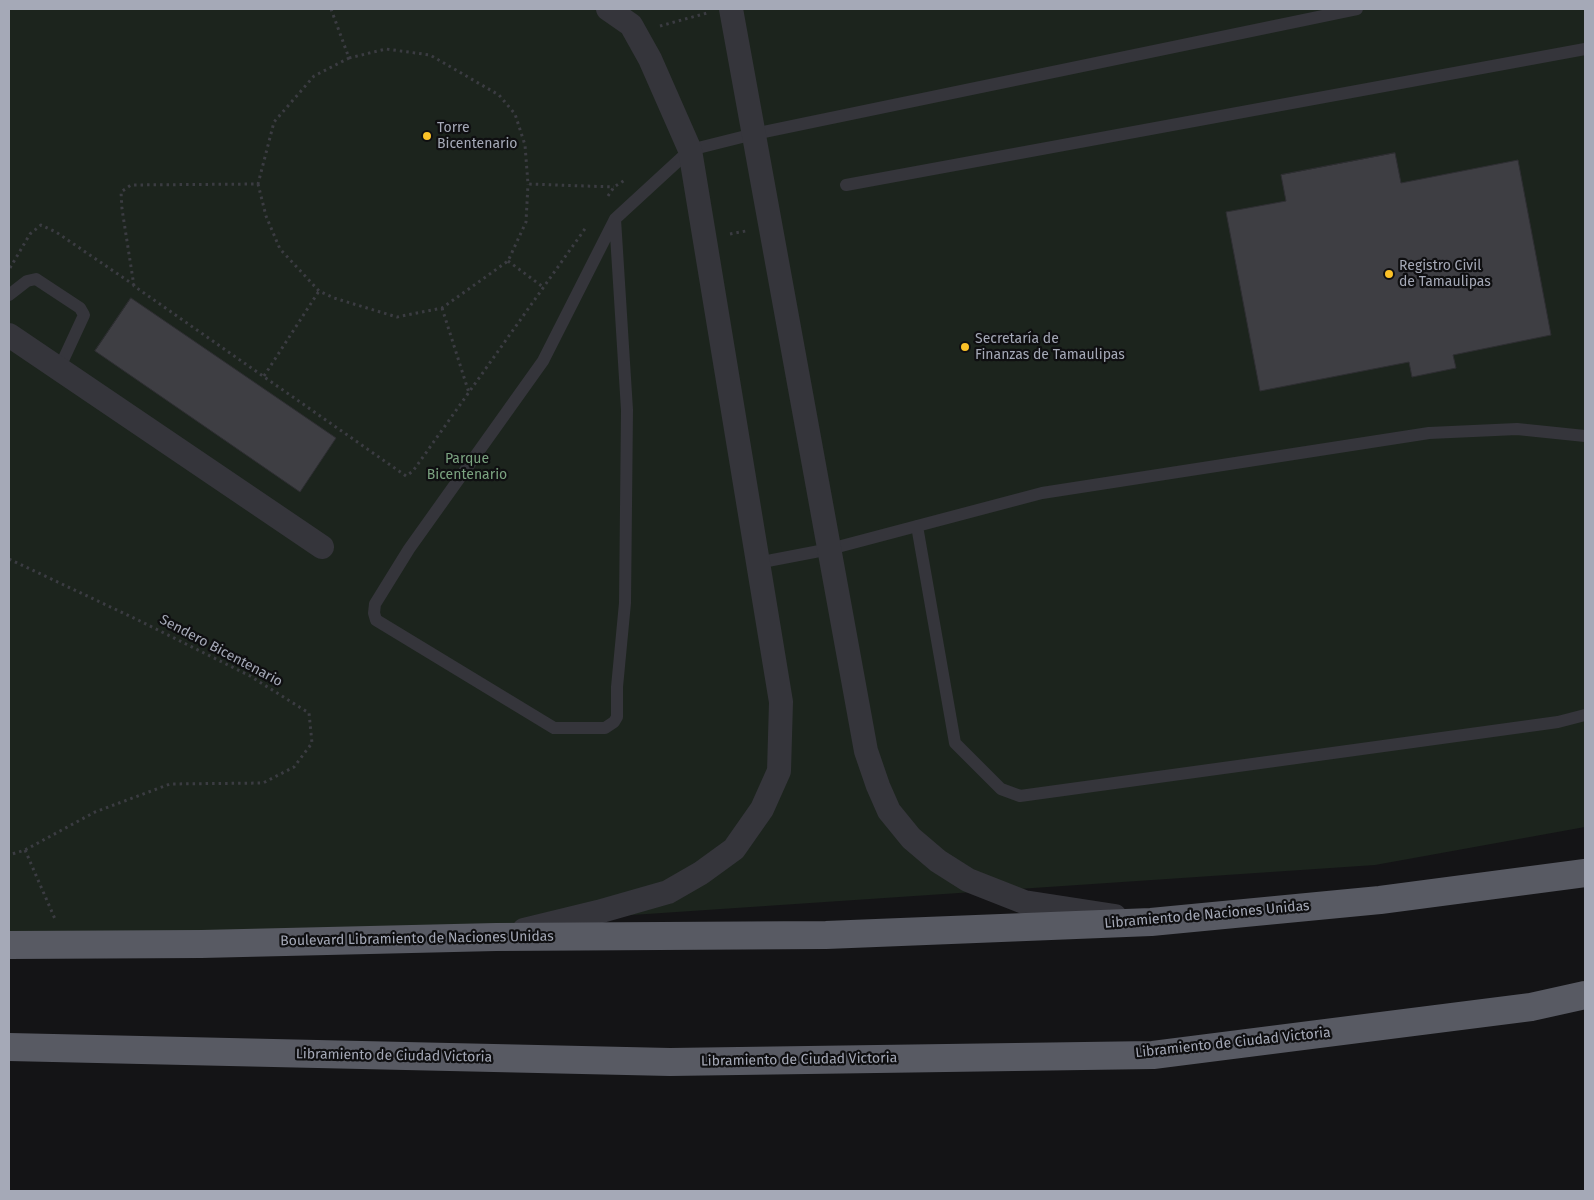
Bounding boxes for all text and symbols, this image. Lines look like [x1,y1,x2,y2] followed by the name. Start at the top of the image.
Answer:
[437,120,518,152] place label: Torre Bicentenario
[421,130,433,142] marker: Torre Bicentenario
[1399,258,1491,290] place label: Registro Civil de Tamaulipas
[1383,268,1395,280] marker: Registro Civil de Tamaulipas
[975,331,1125,364] place label: Secretaría de Finanzas de Tamaulipas
[959,341,971,353] marker: Secretaría de Finanzas de Tamaulipas
[427,451,507,484] park label: Parque Bicentenario
[157,611,285,691] street label: Sendero Bicentenario
[1104,898,1310,932] street label: Libramiento de Naciones Unidas
[280,928,554,950] street label: Boulevard Libramiento de Naciones Unidas
[1134,1024,1332,1062] street label: Libramiento de Ciudad Victoria
[296,1046,492,1066] street label: Libramiento de Ciudad Victoria
[701,1050,897,1070] street label: Libramiento de Ciudad Victoria

